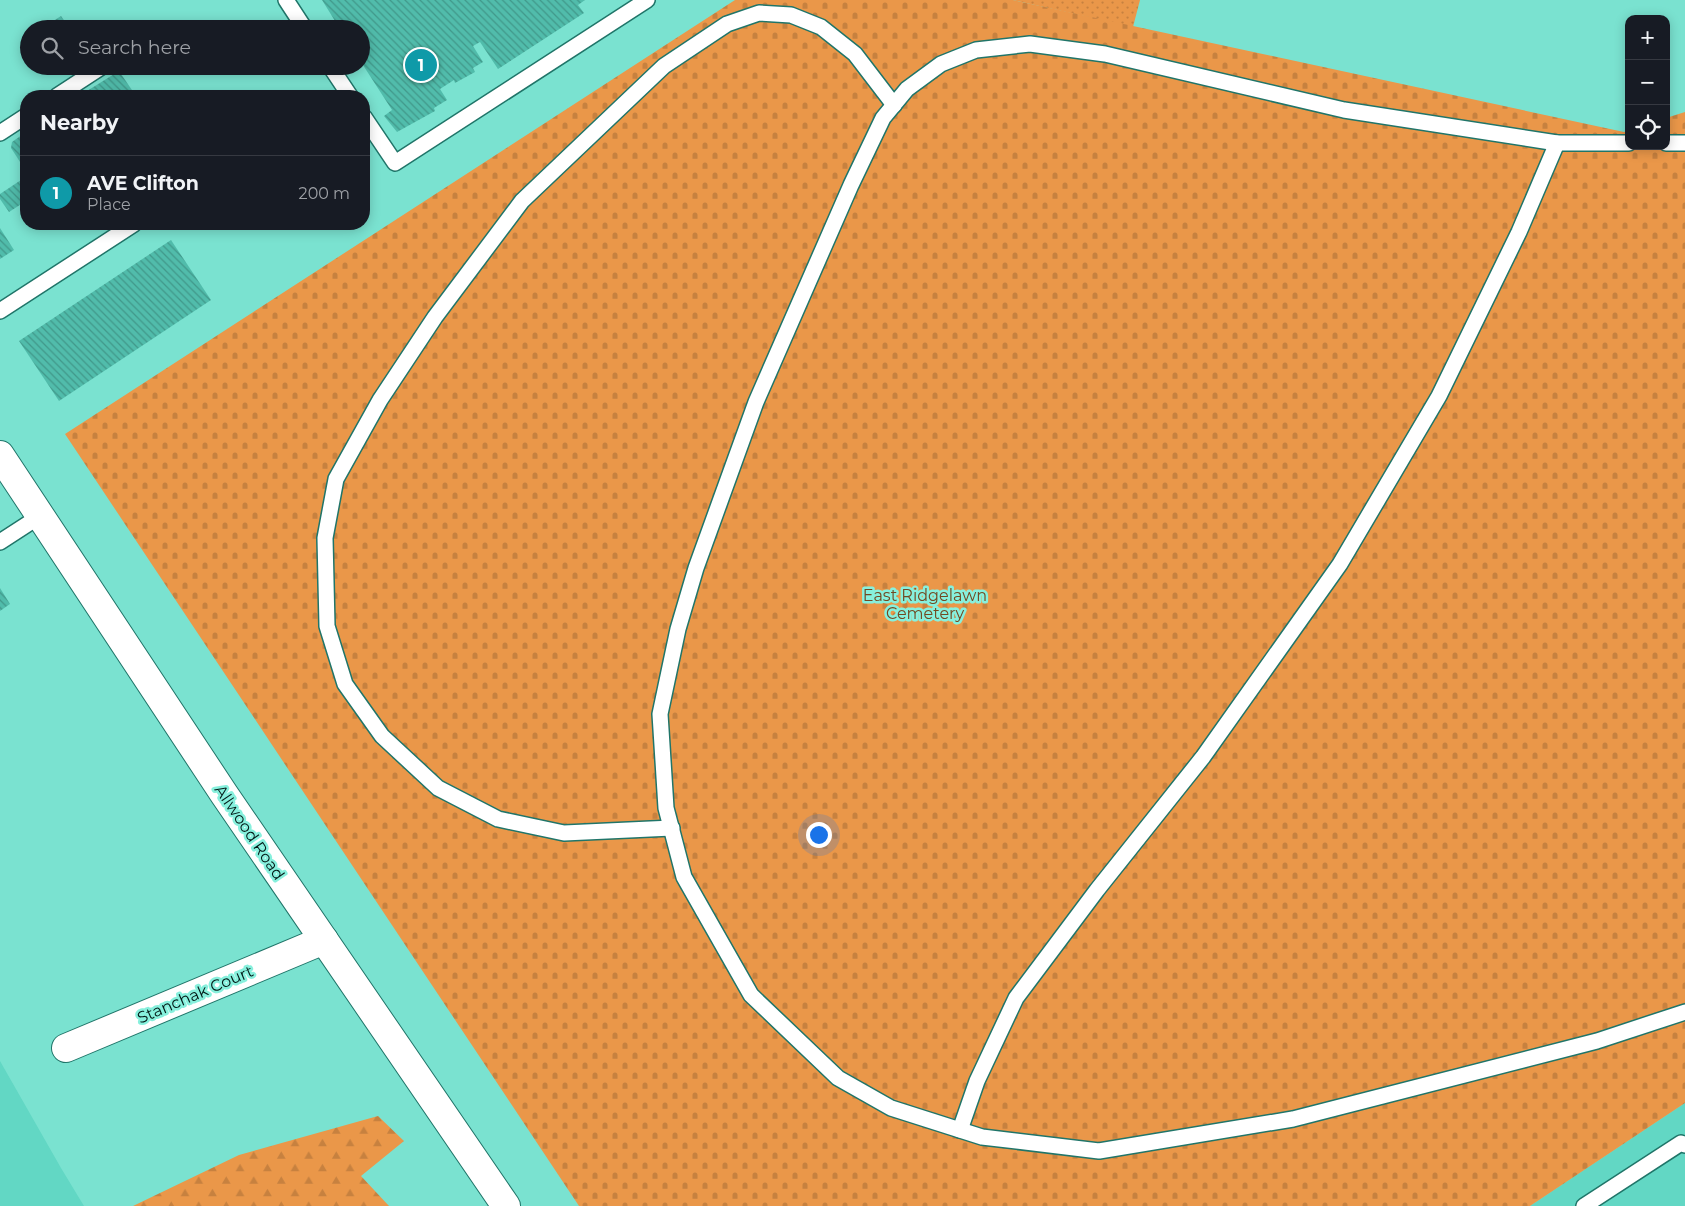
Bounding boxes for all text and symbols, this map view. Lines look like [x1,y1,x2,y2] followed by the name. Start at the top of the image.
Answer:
[1625,15,1670,150] map controls
[1625,15,1670,60] button: +
[20,20,370,75] search box
[38,34,66,62] icon: search
[78,36,191,59] text: Search here
[405,46,437,84] pin: 1
[1625,60,1670,105] button: −
[1625,105,1670,150] button: locate
[40,110,119,135] text: Nearby
[87,172,199,195] text: AVE Clifton
[53,184,59,203] text: 1
[299,184,350,203] text: 200 m
[87,195,131,214] text: Place
[863,586,987,623] park label: East Ridgelawn Cemetery
[211,781,288,884] street label: Allwood Road
[806,822,832,848] your location
[134,961,256,1027] street label: Stanchak Court

